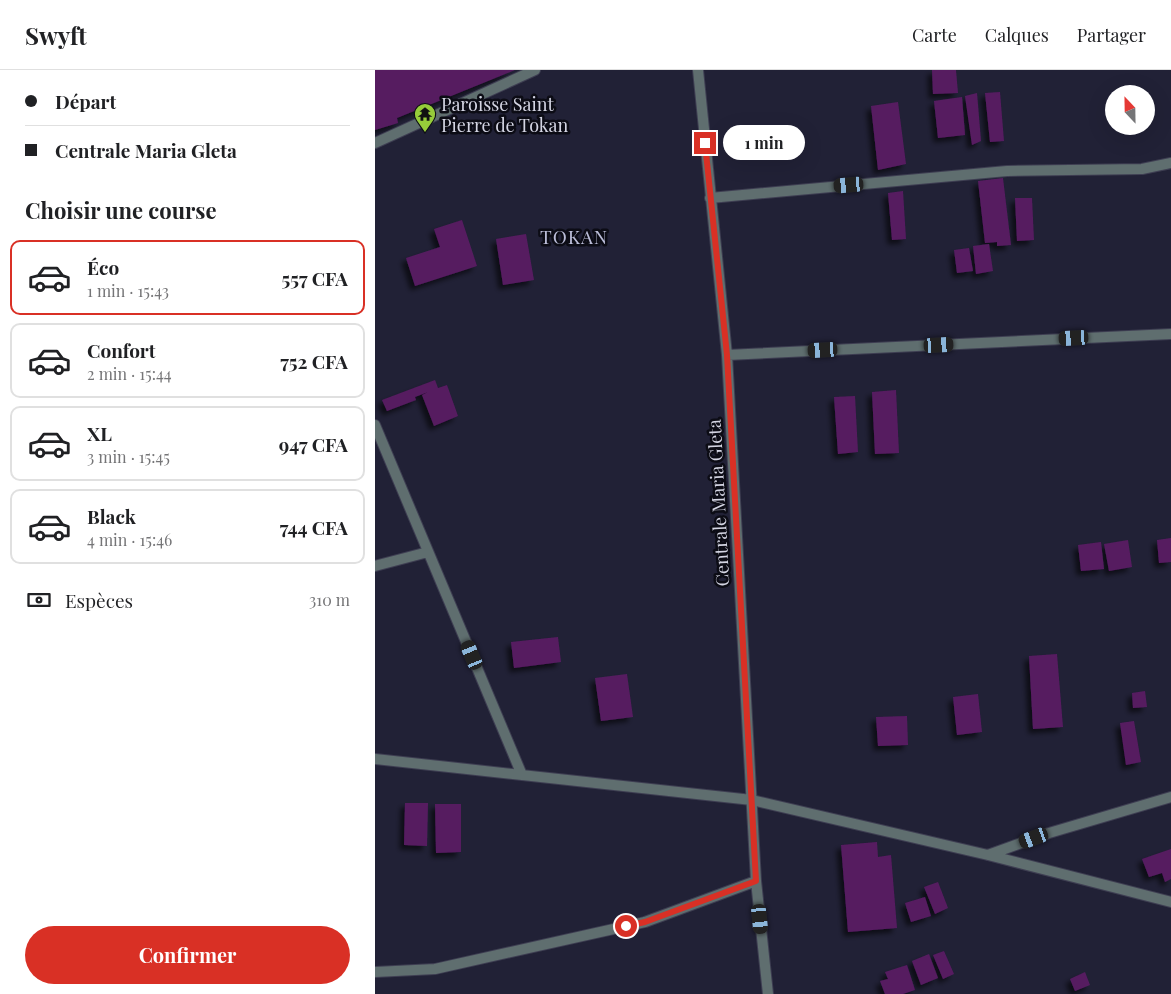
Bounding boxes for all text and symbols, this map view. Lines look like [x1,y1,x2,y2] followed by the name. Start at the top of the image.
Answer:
[25,19,87,51] text: Swyft
[912,23,957,47] text: Carte
[985,23,1049,47] text: Calques
[1077,23,1146,47] text: Partager
[1105,85,1155,135] north arrow
[1105,85,1155,135] map controls
[55,88,116,114] text: Départ
[441,92,569,137] place label: Paroisse Saint Pierre de Tokan
[413,102,437,133] temple icon: Paroisse Saint Pierre de Tokan
[723,126,805,160] callout: 1 min
[694,132,716,154] route end
[744,132,784,153] text: 1 min
[55,137,237,163] text: Centrale Maria Gleta
[833,176,864,194] car
[25,195,217,225] text: Choisir une course
[540,223,608,249] district label: TOKAN
[87,254,119,280] text: Éco
[27,255,72,300] icon: car
[282,265,348,291] text: 557 CFA
[87,280,169,301] text: 1 min · 15:43
[1058,330,1089,346] car
[87,337,155,363] text: Confort
[923,337,954,353] car
[27,338,72,383] icon: car
[807,342,838,358] car
[280,348,348,374] text: 752 CFA
[87,363,172,384] text: 2 min · 15:44
[702,419,734,587] street label: Centrale Maria Gleta
[87,420,112,446] text: XL
[27,421,72,466] icon: car
[279,431,348,457] text: 947 CFA
[87,446,170,467] text: 3 min · 15:45
[87,503,136,529] text: Black
[27,504,72,549] icon: car
[280,514,348,540] text: 744 CFA
[87,529,172,550] text: 4 min · 15:46
[25,586,53,614] icon: cash
[65,587,133,613] text: Espèces
[309,589,350,610] text: 310 m
[459,638,484,672] car
[1017,826,1050,850] car
[750,903,769,935] car
[615,915,637,937] route start
[25,926,350,984] button: Confirmer

